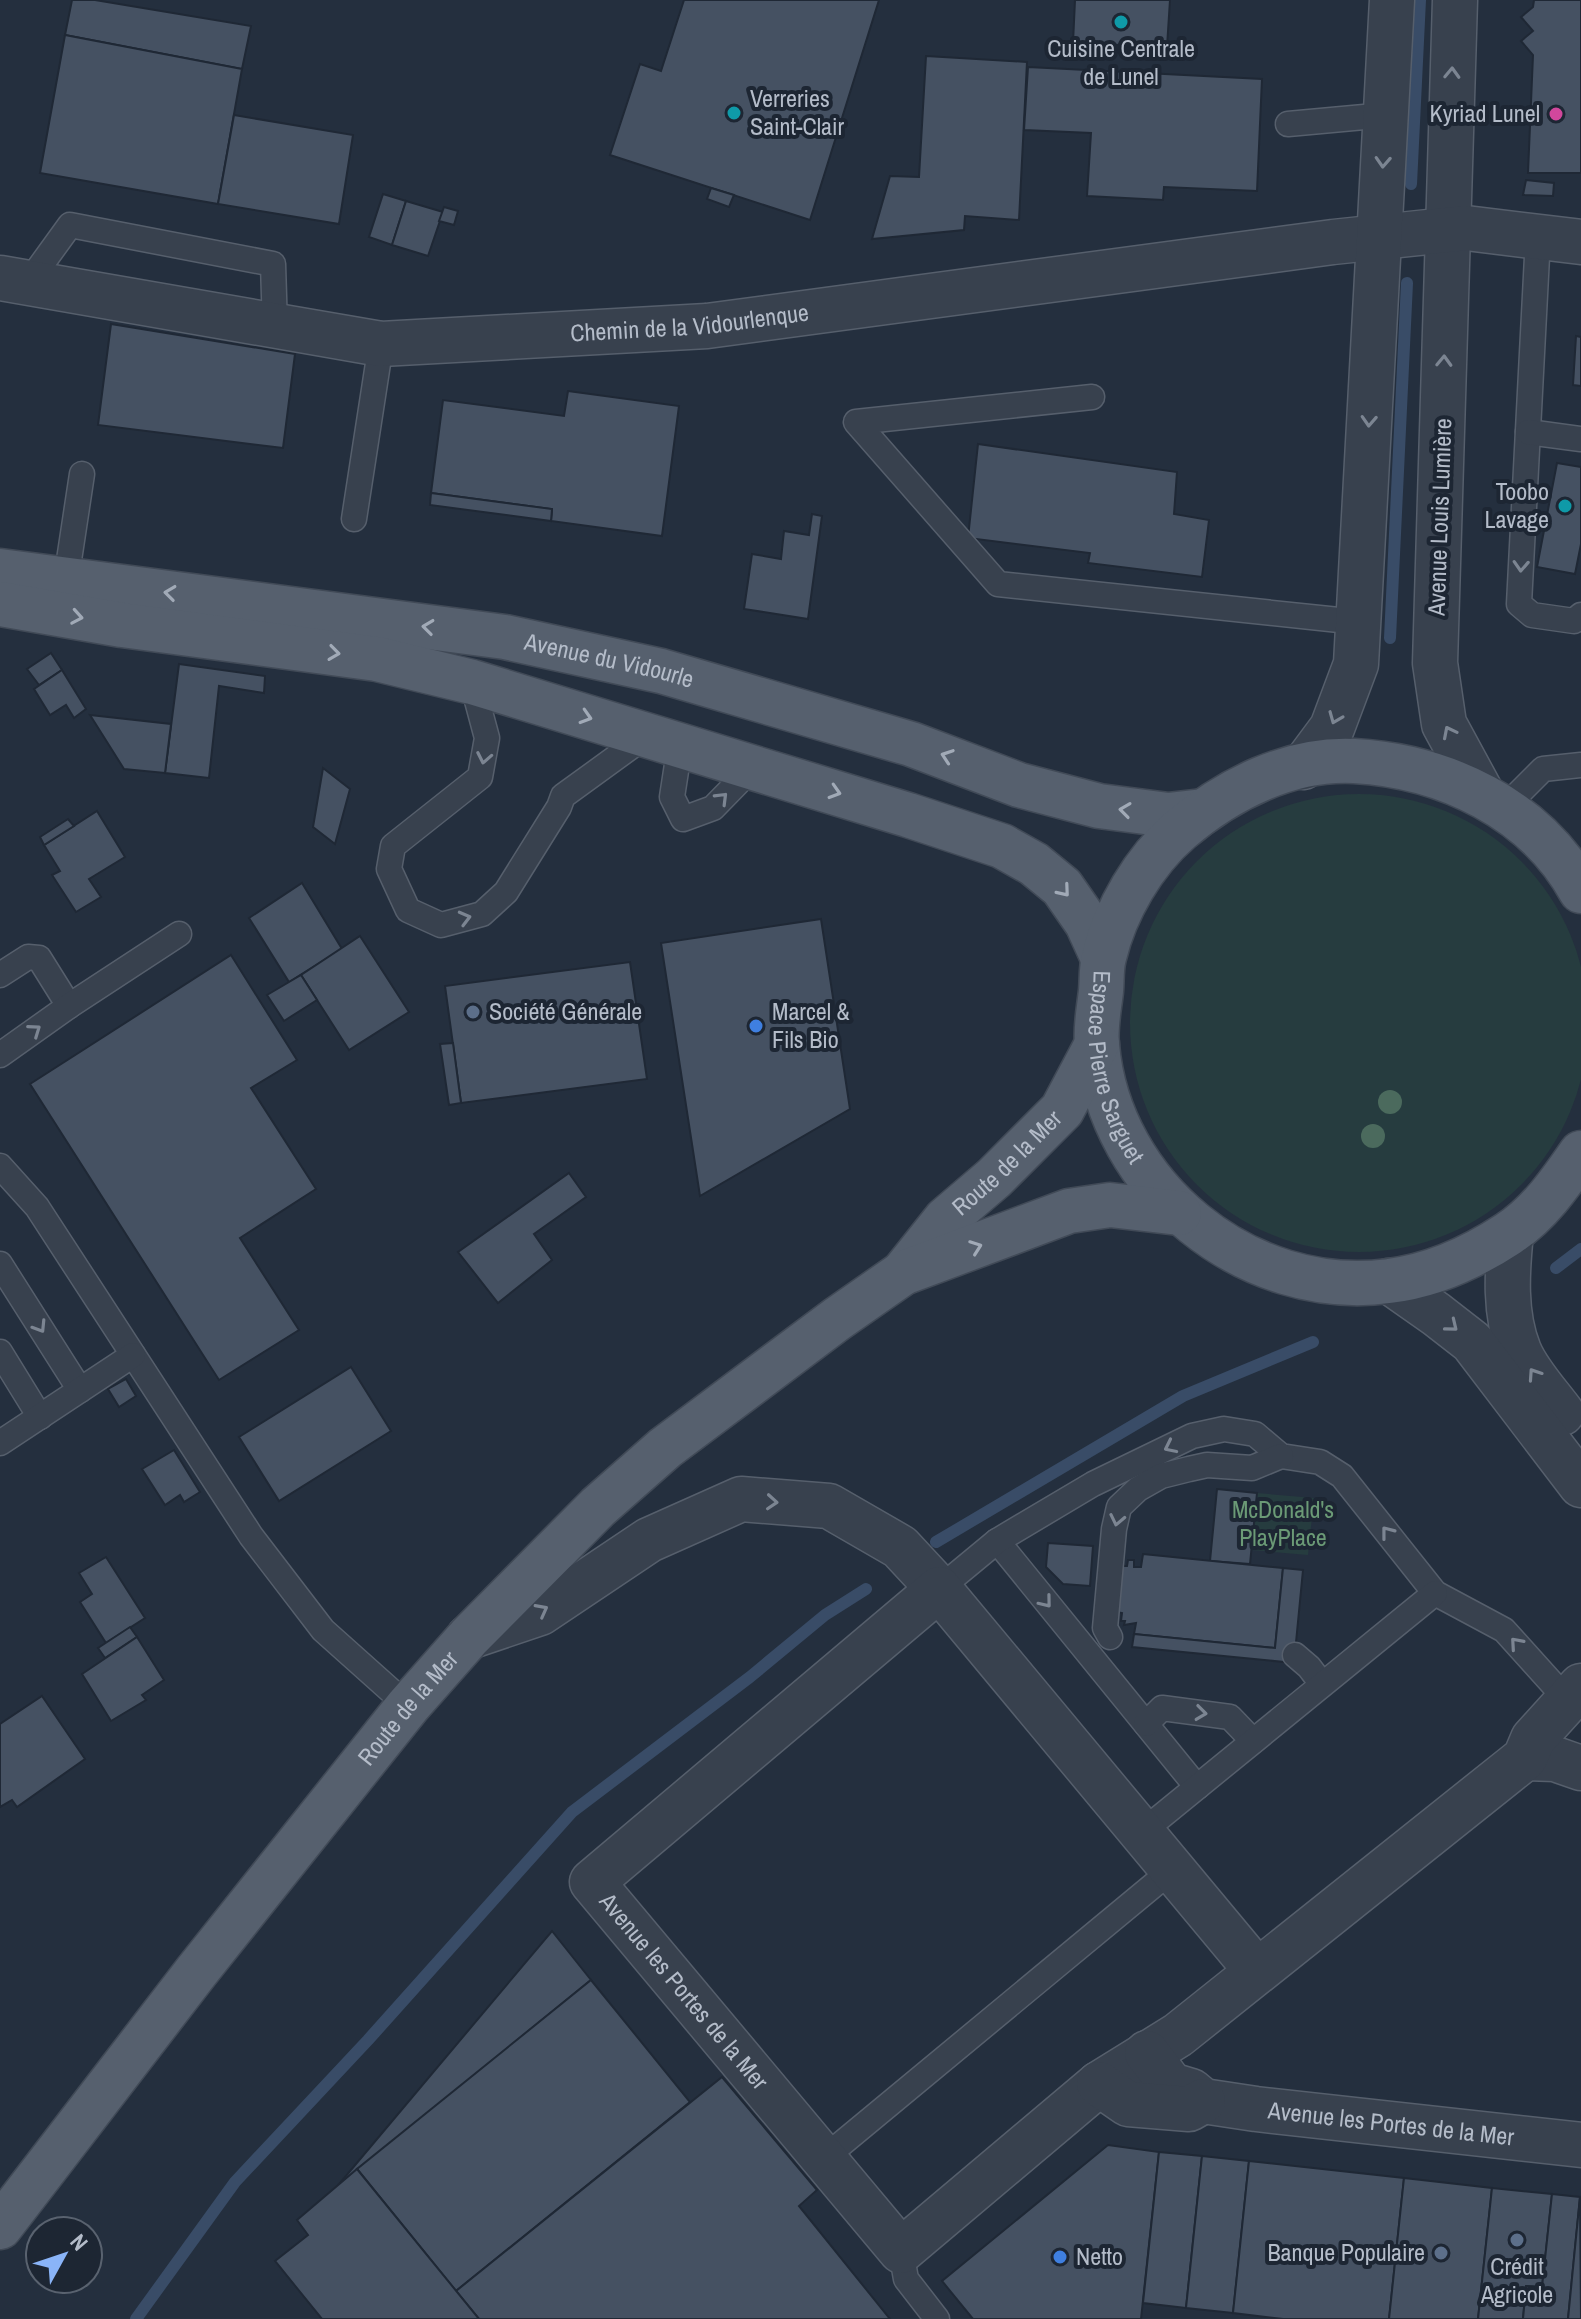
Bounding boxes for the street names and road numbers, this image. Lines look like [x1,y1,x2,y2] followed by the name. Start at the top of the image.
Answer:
[569,296,811,349] street label: Chemin de la Vidourlenque
[1420,418,1458,617] street label: Avenue Louis Lumière
[521,625,698,695] street label: Avenue du Vidourle
[1081,970,1152,1170] street label: Espace Pierre Sarguet
[945,1102,1069,1222] street label: Route de la Mer
[350,1643,465,1772] street label: Route de la Mer
[592,1885,776,2096] street label: Avenue les Portes de la Mer
[1266,2093,1516,2153] street label: Avenue les Portes de la Mer

